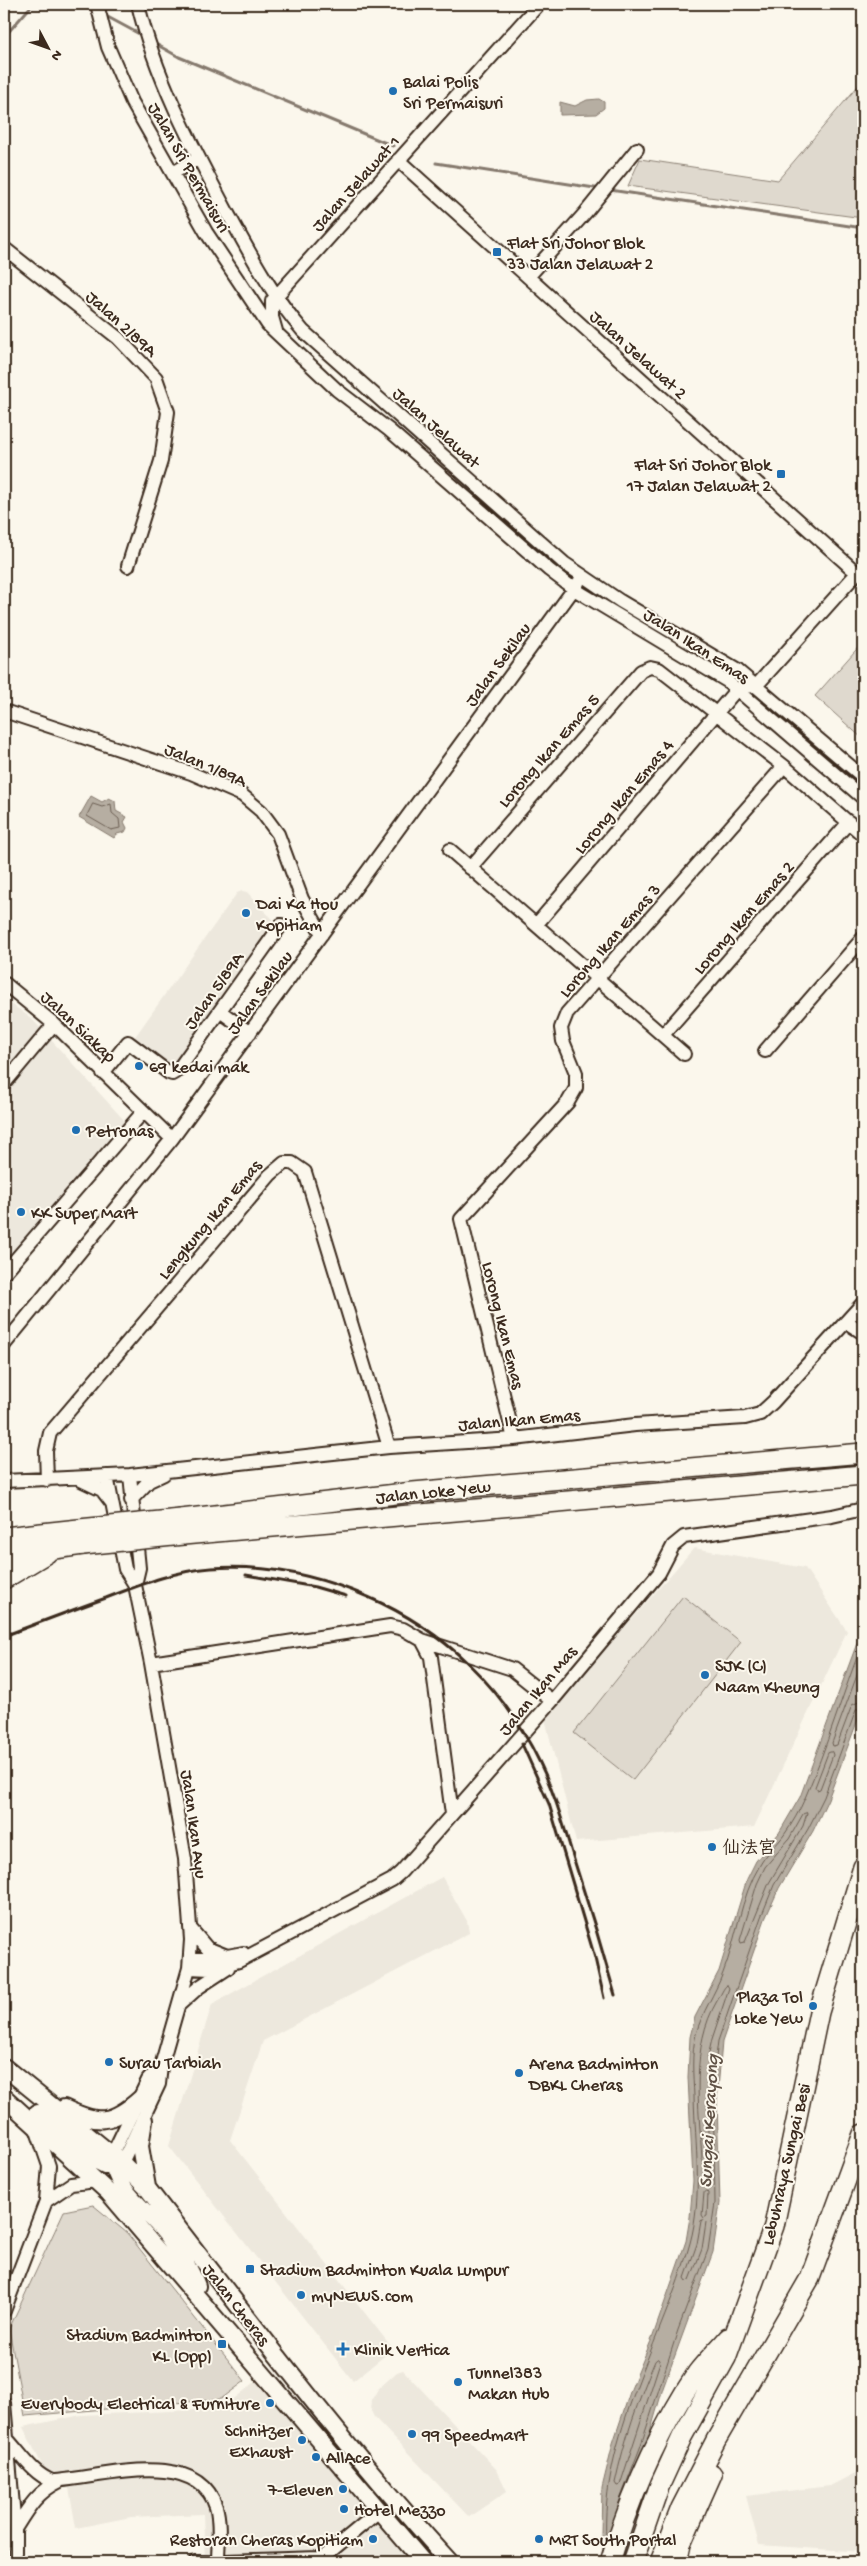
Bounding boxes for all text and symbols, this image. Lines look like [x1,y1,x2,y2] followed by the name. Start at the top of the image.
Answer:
[22,22,72,72] north arrow
[47,46,65,64] text: N
[402,73,504,115] place label: Balai Polis Sri Permaisuri
[387,85,399,97] marker: Balai Polis Sri Permaisuri
[142,99,234,237] street label: Jalan Sri Permaisuri
[308,132,405,237] street label: Jalan Jelawat 1
[506,234,654,276] place label: Flat Sri Johor Blok 33 Jalan Jelawat 2
[491,246,503,258] marker: Flat Sri Johor Blok 33 Jalan Jelawat 2
[80,287,161,363] street label: Jalan 2/89A
[584,307,690,405] street label: Jalan Jelawat 2
[387,384,485,475] street label: Jalan Jelawat
[626,456,773,498] place label: Flat Sri Johor Blok 17 Jalan Jelawat 2
[775,468,787,480] marker: Flat Sri Johor Blok 17 Jalan Jelawat 2
[639,605,754,690] street label: Jalan Ikan Emas
[462,619,537,711] street label: Jalan Sekilau
[495,690,605,813] street label: Lorong Ikan Emas 5
[571,736,679,859] street label: Lorong Ikan Emas 4
[161,740,251,794] street label: Jalan 1/89A
[690,857,800,980] street label: Lorong Ikan Emas 2
[556,880,666,1003] street label: Lorong Ikan Emas 3
[255,895,339,937] place label: Dai Ka Hou Kopitiam
[240,907,252,919] marker: Dai Ka Hou Kopitiam
[224,947,299,1039] street label: Jalan Sekilau
[181,948,250,1034] street label: Jalan 5/89A
[35,988,119,1068] street label: Jalan Siakap
[149,1058,250,1079] place label: 69 kedai mak
[133,1060,145,1072] marker: 69 kedai mak
[85,1122,155,1143] place label: Petronas
[70,1124,82,1136] marker: Petronas
[155,1155,268,1285] street label: Lengkung Ikan Emas
[31,1204,139,1225] place label: KK Super Mart
[15,1206,27,1218] marker: KK Super Mart
[476,1260,528,1393] street label: Lorong Ikan Emas
[457,1406,582,1437] street label: Jalan Ikan Emas
[375,1477,492,1510] street label: Jalan Loke Yew
[495,1641,583,1741] street label: Jalan Ikan Mas
[715,1657,820,1699] place label: SJK (C) Naam Kheung
[699,1669,711,1681] marker: SJK (C) Naam Kheung
[175,1769,211,1881] street label: Jalan Ikan Ayu
[722,1838,776,1860] place label: 仙法宫
[706,1841,718,1853] marker: 仙法宫
[734,1988,803,2030] place label: Plaza Tol Loke Yew
[807,2000,819,2012] marker: Plaza Tol Loke Yew
[696,2053,726,2188] water label: Sungai Kerayong
[119,2054,222,2075] place label: Surau Tarbiah
[528,2055,659,2097] place label: Arena Badminton DBKL Cheras
[103,2056,115,2068] marker: Surau Tarbiah
[513,2067,525,2079] marker: Arena Badminton DBKL Cheras
[759,2081,816,2248] street label: Lebuhraya Sungai Besi
[197,2260,274,2352] street label: Jalan Cheras
[260,2261,510,2282] place label: Stadium Badminton Kuala Lumpur
[244,2263,256,2275] marker: Stadium Badminton Kuala Lumpur
[311,2287,413,2308] place label: myNEWS.com
[295,2289,307,2301] marker: myNEWS.com
[66,2326,212,2368] place label: Stadium Badminton KL (Opp)
[216,2338,228,2350] marker: Stadium Badminton KL (Opp)
[354,2341,451,2362] place label: Klinik Vertica
[336,2342,350,2356] marker: Klinik Vertica
[467,2364,550,2406] place label: Tunnel383 Makan Hub
[452,2376,464,2388] marker: Tunnel383 Makan Hub
[21,2395,261,2416] place label: Everybody Electrical & Furniture
[264,2397,276,2409] marker: Everybody Electrical & Furniture
[224,2422,294,2464] place label: Schnitzer Exhaust
[421,2426,529,2447] place label: 99 Speedmart
[406,2428,418,2440] marker: 99 Speedmart
[296,2434,308,2446] marker: Schnitzer Exhaust
[326,2449,371,2470] place label: AllAce
[310,2451,322,2463] marker: AllAce
[267,2481,333,2502] place label: 7-Eleven
[337,2483,349,2495] marker: 7-Eleven
[354,2501,445,2522] place label: Hotel Mezzo
[338,2503,350,2515] marker: Hotel Mezzo
[170,2531,363,2552] place label: Restoran Cheras Kopitiam
[549,2531,677,2552] place label: MRT South Portal
[367,2533,379,2545] marker: Restoran Cheras Kopitiam
[533,2533,545,2545] marker: MRT South Portal

